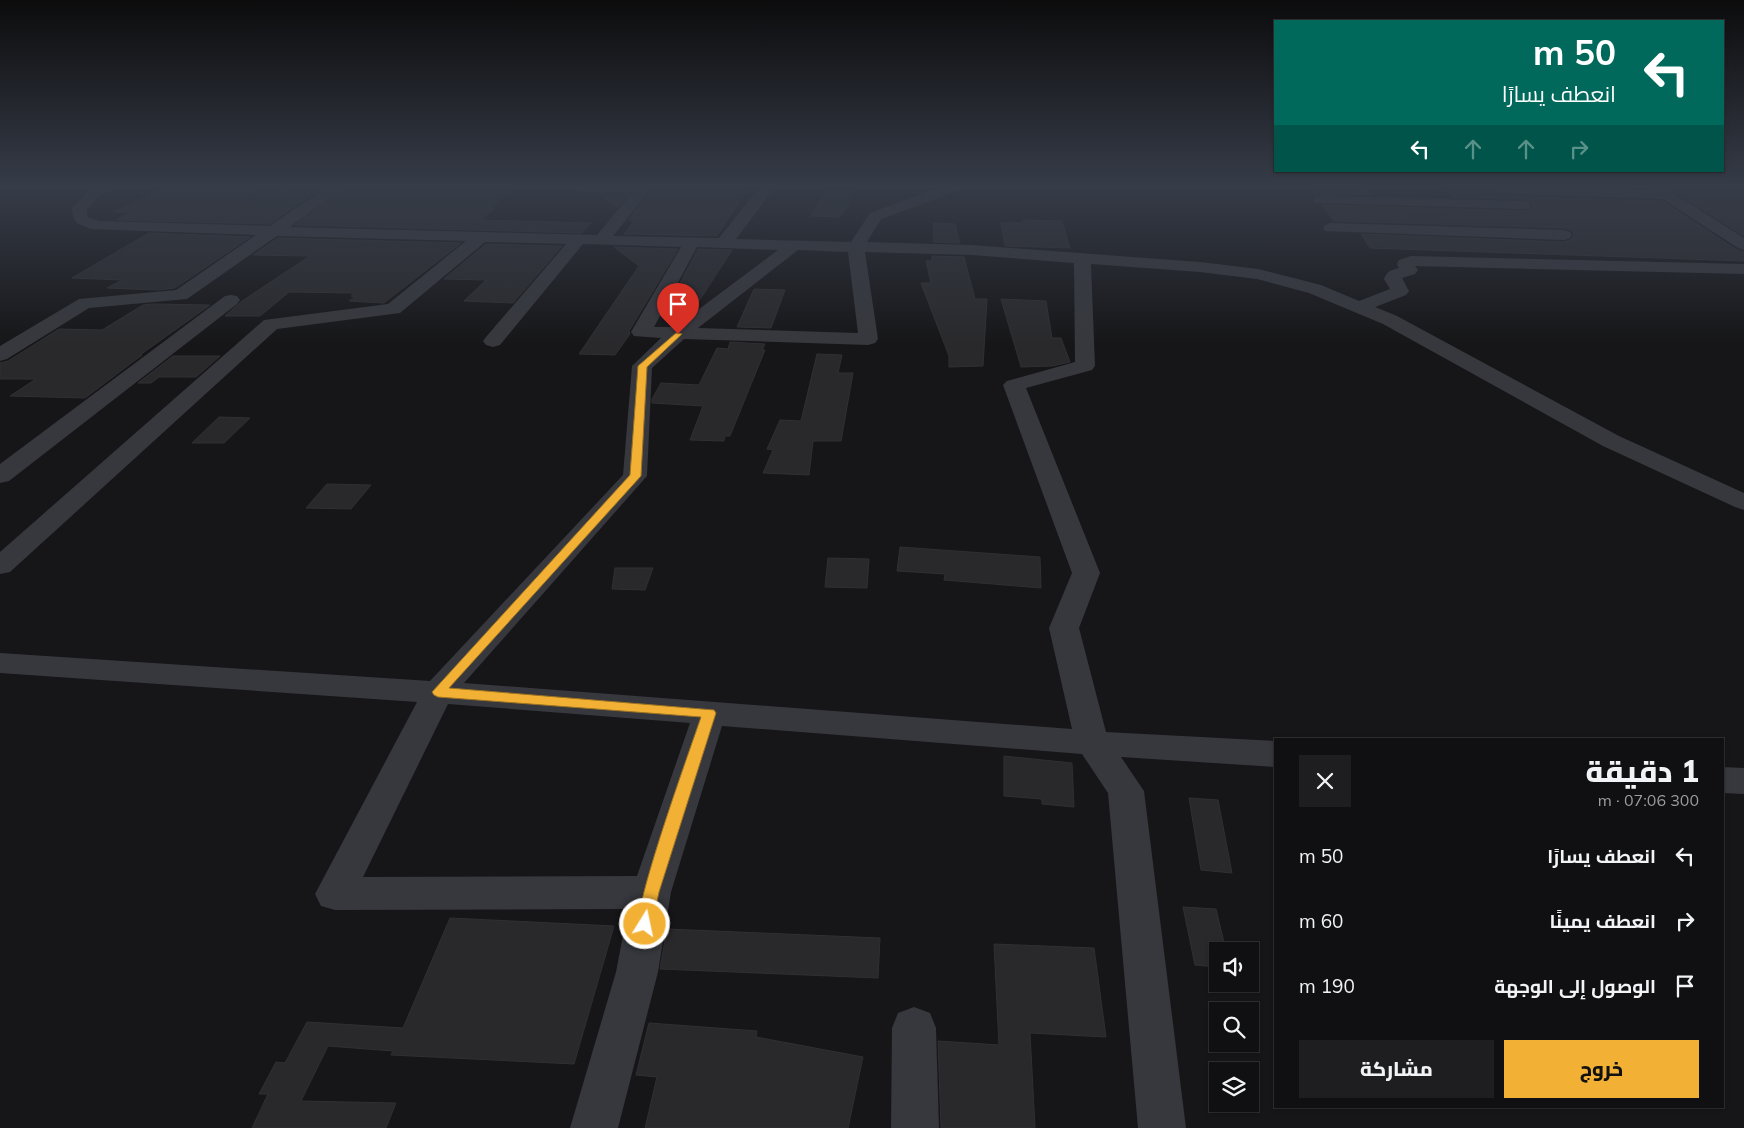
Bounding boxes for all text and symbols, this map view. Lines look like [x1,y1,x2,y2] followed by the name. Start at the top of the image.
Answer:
[1533,30,1616,74] text: 50 m
[1634,40,1699,105] icon: left
[1502,80,1616,108] text: انعطف يسارًا
[1406,135,1434,163] icon: left
[1459,135,1487,163] icon: ahead
[1512,135,1540,163] icon: ahead
[1565,135,1593,163] icon: right
[657,283,699,334] pin
[664,290,692,318] icon: arrive
[1585,752,1699,790] text: 1 دقيقة
[1299,755,1351,807] button: close
[1598,790,1699,810] text: 300 m · 07:06
[1671,842,1699,870] icon: left
[1299,844,1343,868] text: 50 m
[1547,844,1656,868] text: انعطف يسارًا
[618,897,670,949] position arrow
[1671,907,1699,935] icon: right
[1299,909,1343,933] text: 60 m
[1550,909,1656,933] text: انعطف يمينًا
[1209,942,1259,1112] map controls
[1209,942,1259,992] button: sound
[1671,972,1699,1000] icon: arrive
[1299,974,1355,998] text: 190 m
[1494,974,1656,998] text: الوصول إلى الوجهة
[1209,1002,1259,1052] button: search
[1299,1040,1494,1098] button: مشاركة
[1504,1040,1699,1098] button: خروج
[1209,1062,1259,1112] button: layers

